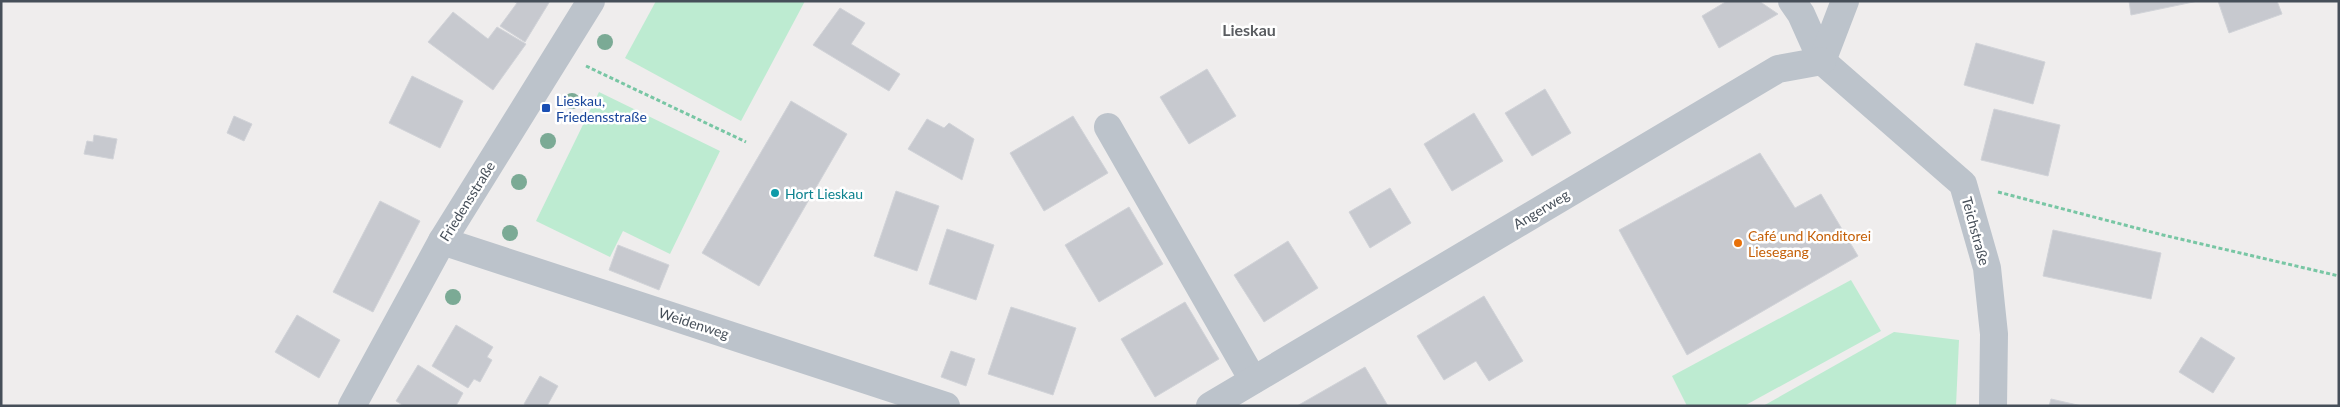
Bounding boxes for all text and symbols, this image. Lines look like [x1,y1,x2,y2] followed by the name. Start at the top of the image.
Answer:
[1222,20,1276,39] district label: Lieskau
[556,92,647,125] place label: Lieskau, Friedensstraße
[540,102,552,114] marker: Lieskau, Friedensstraße
[436,158,498,244] street label: Friedensstraße
[785,185,863,202] place label: Hort Lieskau
[1510,186,1572,232] street label: Angerweg
[769,187,781,199] marker: Hort Lieskau
[1959,195,1993,267] street label: Teichstraße
[1748,227,1871,260] place label: Café und Konditorei Liesegang
[1732,237,1744,249] marker: Café und Konditorei Liesegang
[657,304,731,342] street label: Weidenweg

